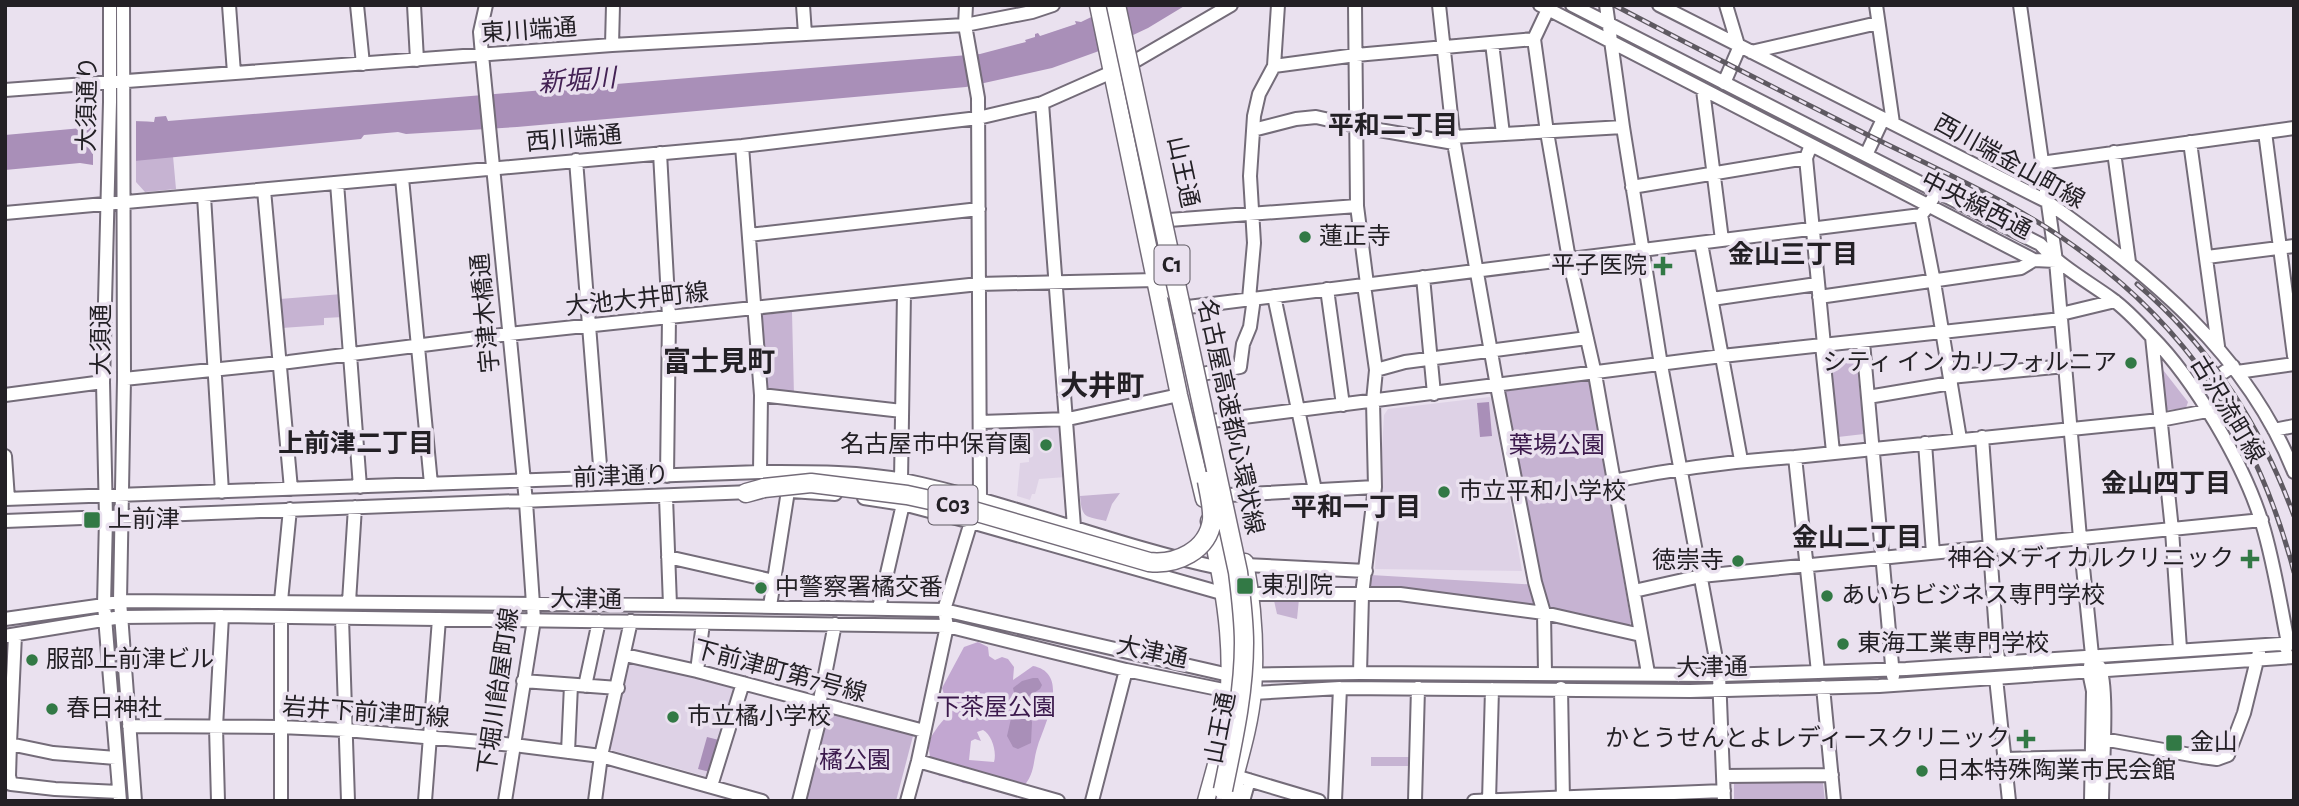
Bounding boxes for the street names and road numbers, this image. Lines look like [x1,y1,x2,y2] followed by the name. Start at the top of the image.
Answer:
[480,14,578,46] street label: 東川端通
[74,56,101,152] street label: 大須通り
[1930,109,2089,213] street label: 西川端金山町線
[525,121,623,155] street label: 西川端通
[1163,134,1202,210] street label: 山王通
[1917,166,2036,244] street label: 中央線西通
[1154,246,1190,284] road number: C1
[467,252,503,374] street label: 宇津木橋通
[564,279,710,319] street label: 大池大井町線
[1193,297,1269,537] street label: 名古屋高速都心環状線
[89,304,114,376] street label: 大須通
[2186,351,2270,468] street label: 古沢流町線
[573,461,669,491] street label: 前津通り
[928,485,978,524] road number: C03
[550,585,622,613] street label: 大津通
[473,606,523,776] street label: 下堀川飴屋町線
[1114,632,1190,672] street label: 大津通
[691,635,870,707] street label: 下前津町第7号線
[1676,653,1748,681] street label: 大津通
[1201,690,1240,766] street label: 山王通
[281,693,451,731] street label: 岩井下前津町線

